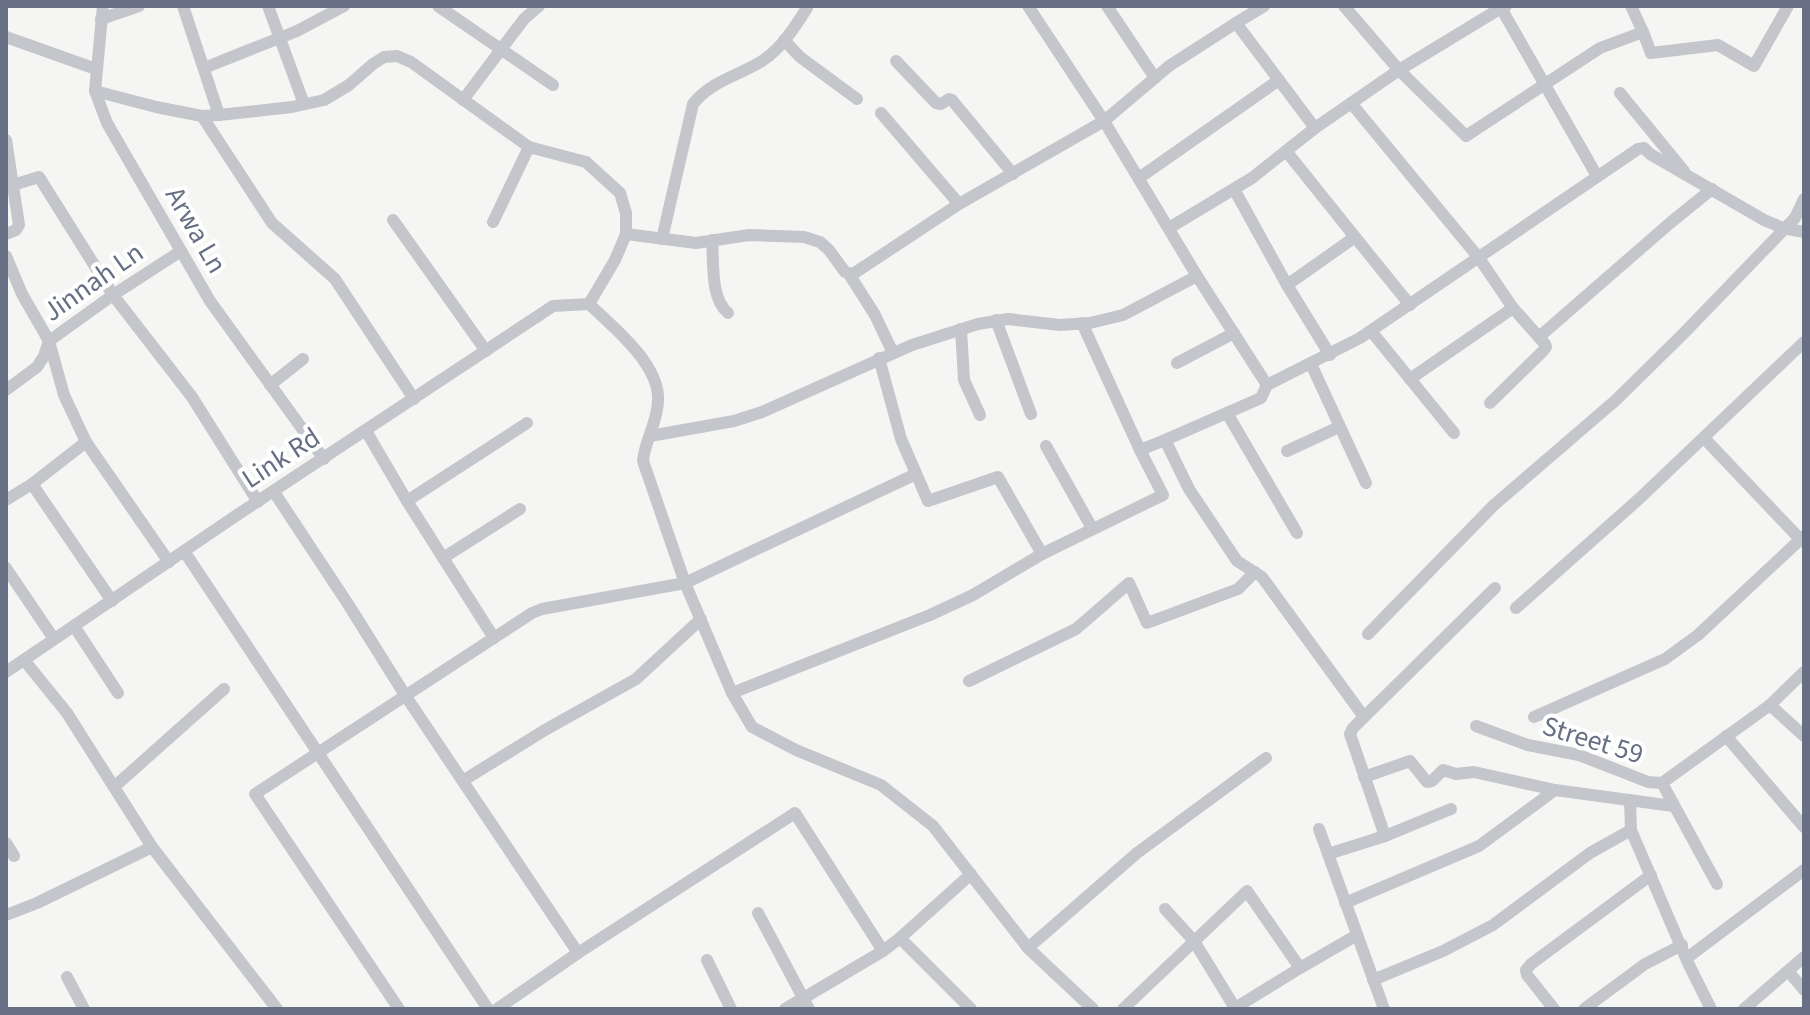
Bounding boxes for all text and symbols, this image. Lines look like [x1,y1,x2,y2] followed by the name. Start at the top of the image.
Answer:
[155,179,237,281] street label: Arwa Ln
[35,233,151,331] street label: Jinnah Ln
[234,418,328,498] street label: Link Rd
[1538,706,1648,774] street label: Street 59

